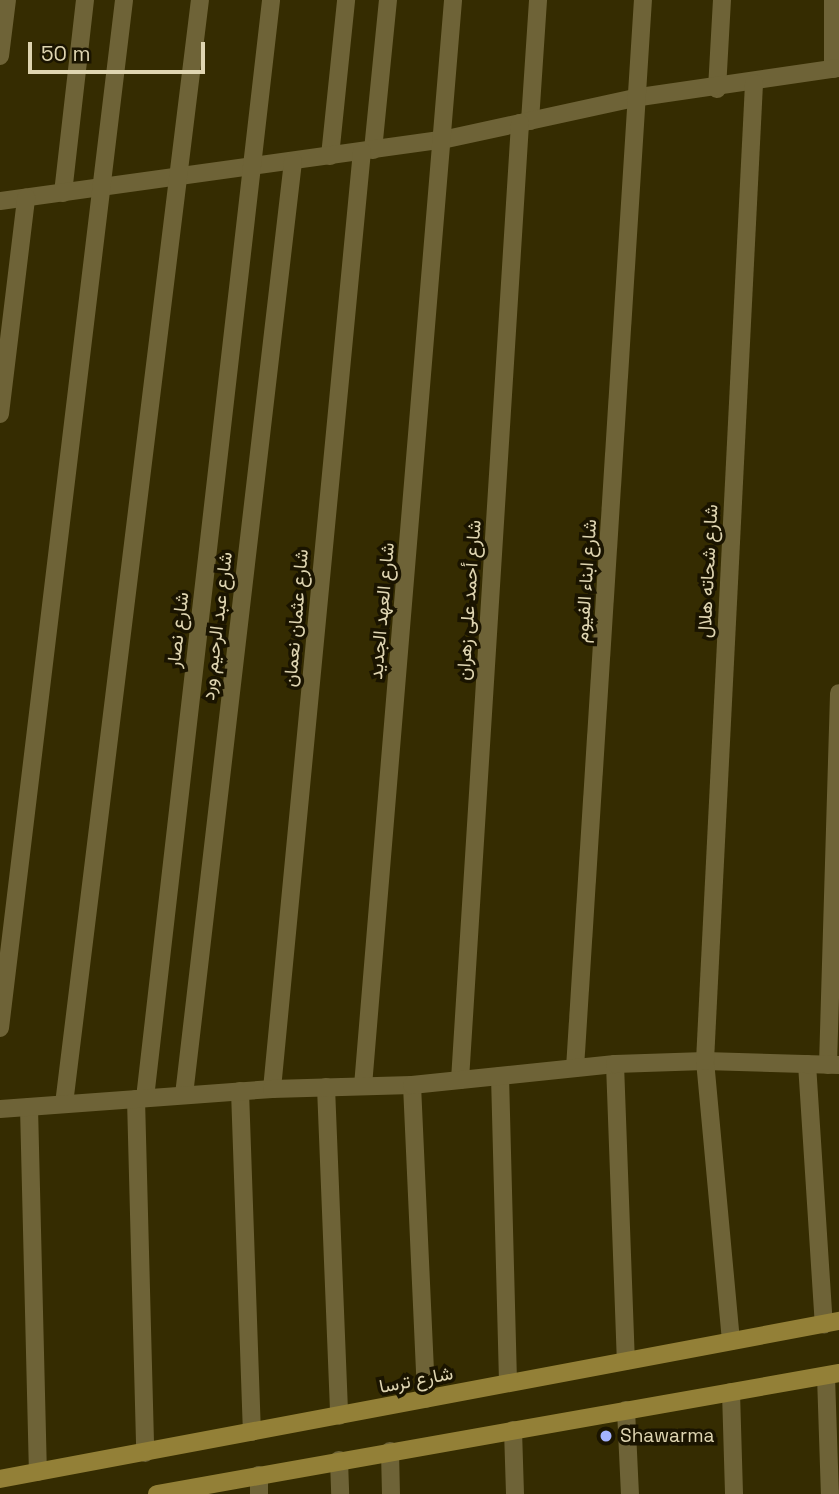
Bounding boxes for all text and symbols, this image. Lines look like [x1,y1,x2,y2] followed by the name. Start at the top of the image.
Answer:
[32,28,208,72] scale bar
[41,40,91,67] text: 50 m
[693,504,723,638] street label: شارع شحاته هلال
[570,518,602,644] street label: شارع ابناء الفيوم
[452,519,486,681] street label: شارع أحمد على زهران
[365,542,399,680] street label: شارع العهد الجديد
[279,548,313,688] street label: شارع عثمان نعمان
[197,550,237,702] street label: شارع عبد الرحيم ورد
[162,591,194,669] street label: شارع نصار
[377,1362,455,1398] street label: شارع ترسا
[620,1425,714,1447] place label: Shawarma
[598,1428,614,1444] marker: Shawarma

